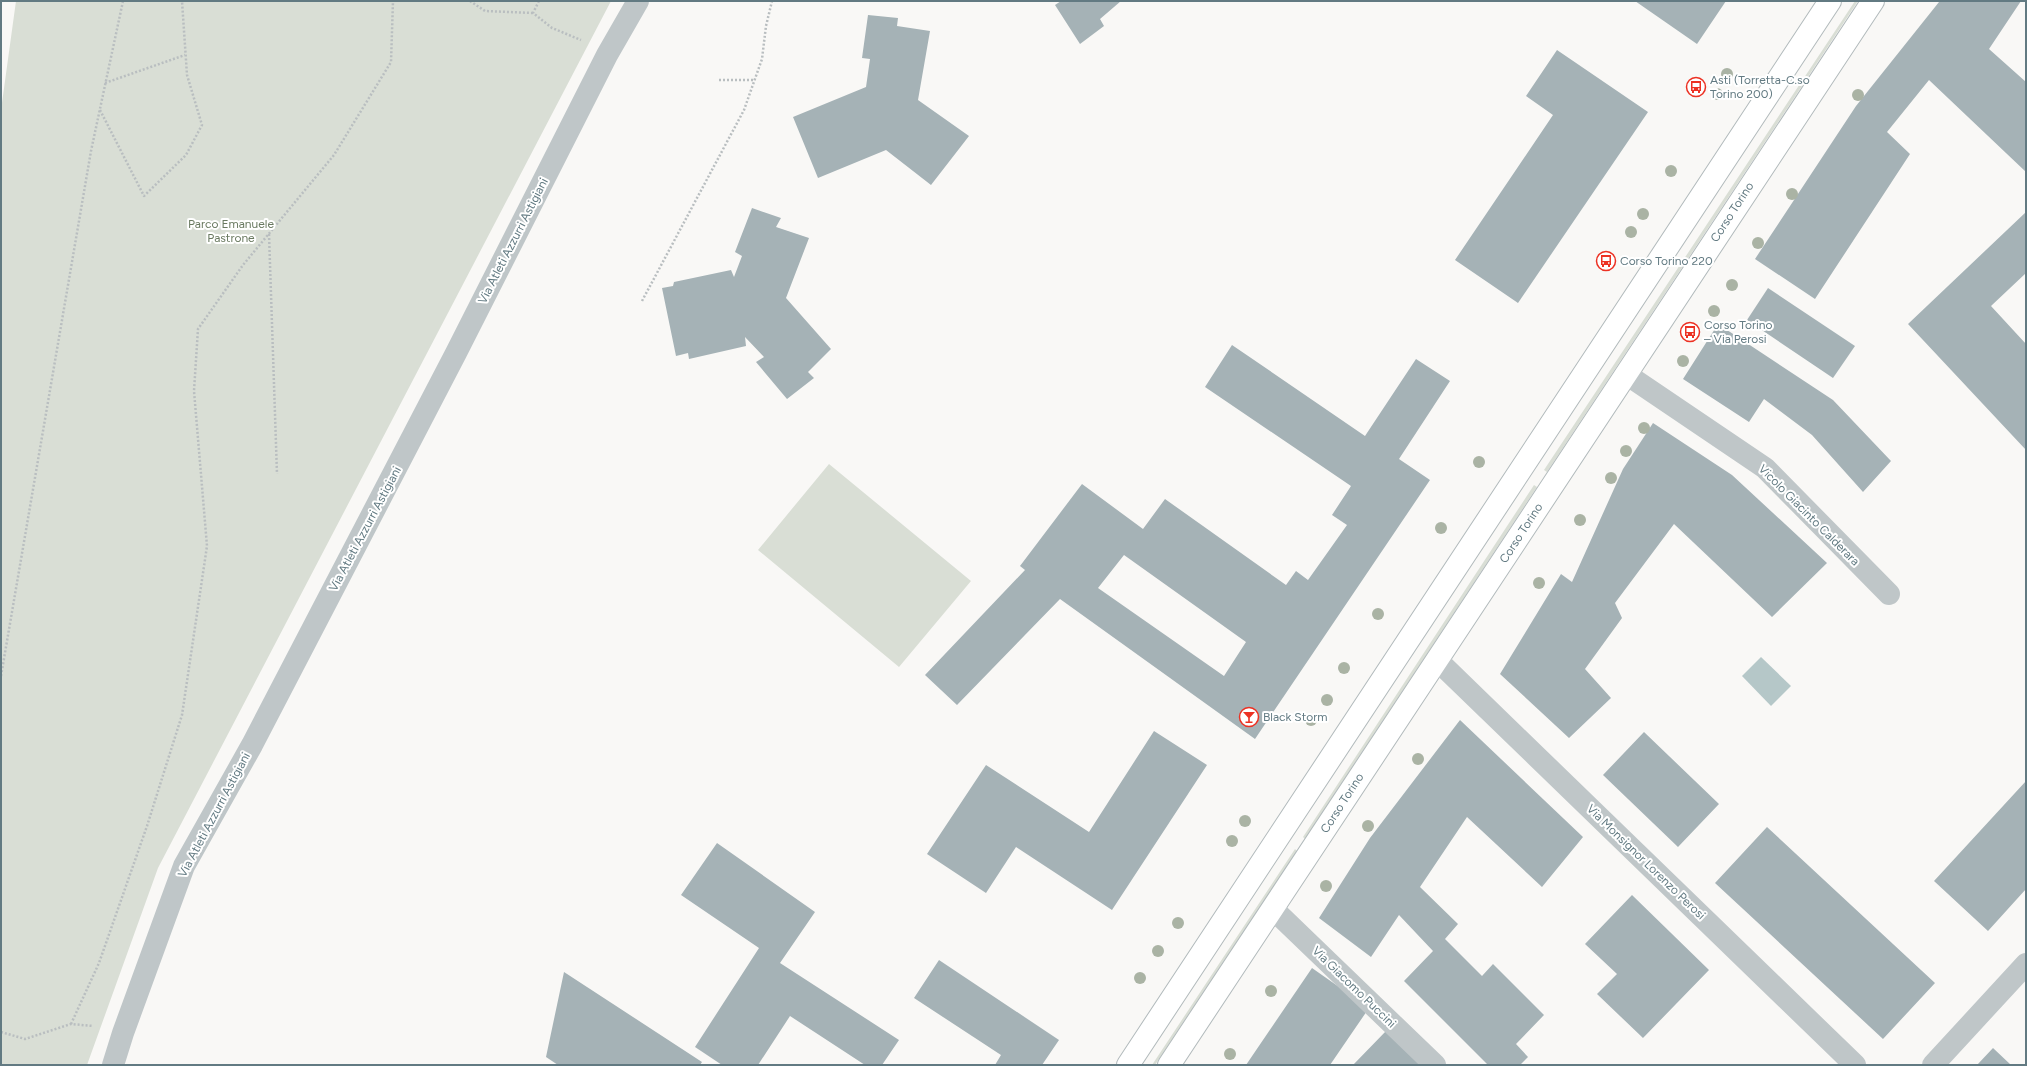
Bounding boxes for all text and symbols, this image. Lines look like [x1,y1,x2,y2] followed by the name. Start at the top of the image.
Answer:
[1710,73,1810,101] place label: Asti (Torretta-C.so Torino 200)
[1685,76,1707,98] bus stop icon: Asti (Torretta-C.so Torino 200)
[475,176,551,306] street label: Via Atleti Azzurri Astigiani
[1707,179,1757,245] street label: Corso Torino
[188,217,274,245] park label: Parco Emanuele Pastrone
[1595,250,1617,272] bus stop icon: Corso Torino 220
[1620,254,1713,268] place label: Corso Torino 220
[1704,318,1773,346] place label: Corso Torino – Via Perosi
[1679,321,1701,343] bus stop icon: Corso Torino – Via Perosi
[1756,462,1862,568] street label: Vicolo Giacinto Calderara
[326,464,404,594] street label: Via Atleti Azzurri Astigiani
[1496,500,1546,566] street label: Corso Torino
[1238,706,1260,728] bar icon: Black Storm
[1263,710,1327,724] place label: Black Storm
[175,750,253,880] street label: Via Atleti Azzurri Astigiani
[1317,770,1367,836] street label: Corso Torino
[1584,802,1708,922] street label: Via Monsignor Lorenzo Perosi
[1309,944,1399,1030] street label: Via Giacomo Puccini

